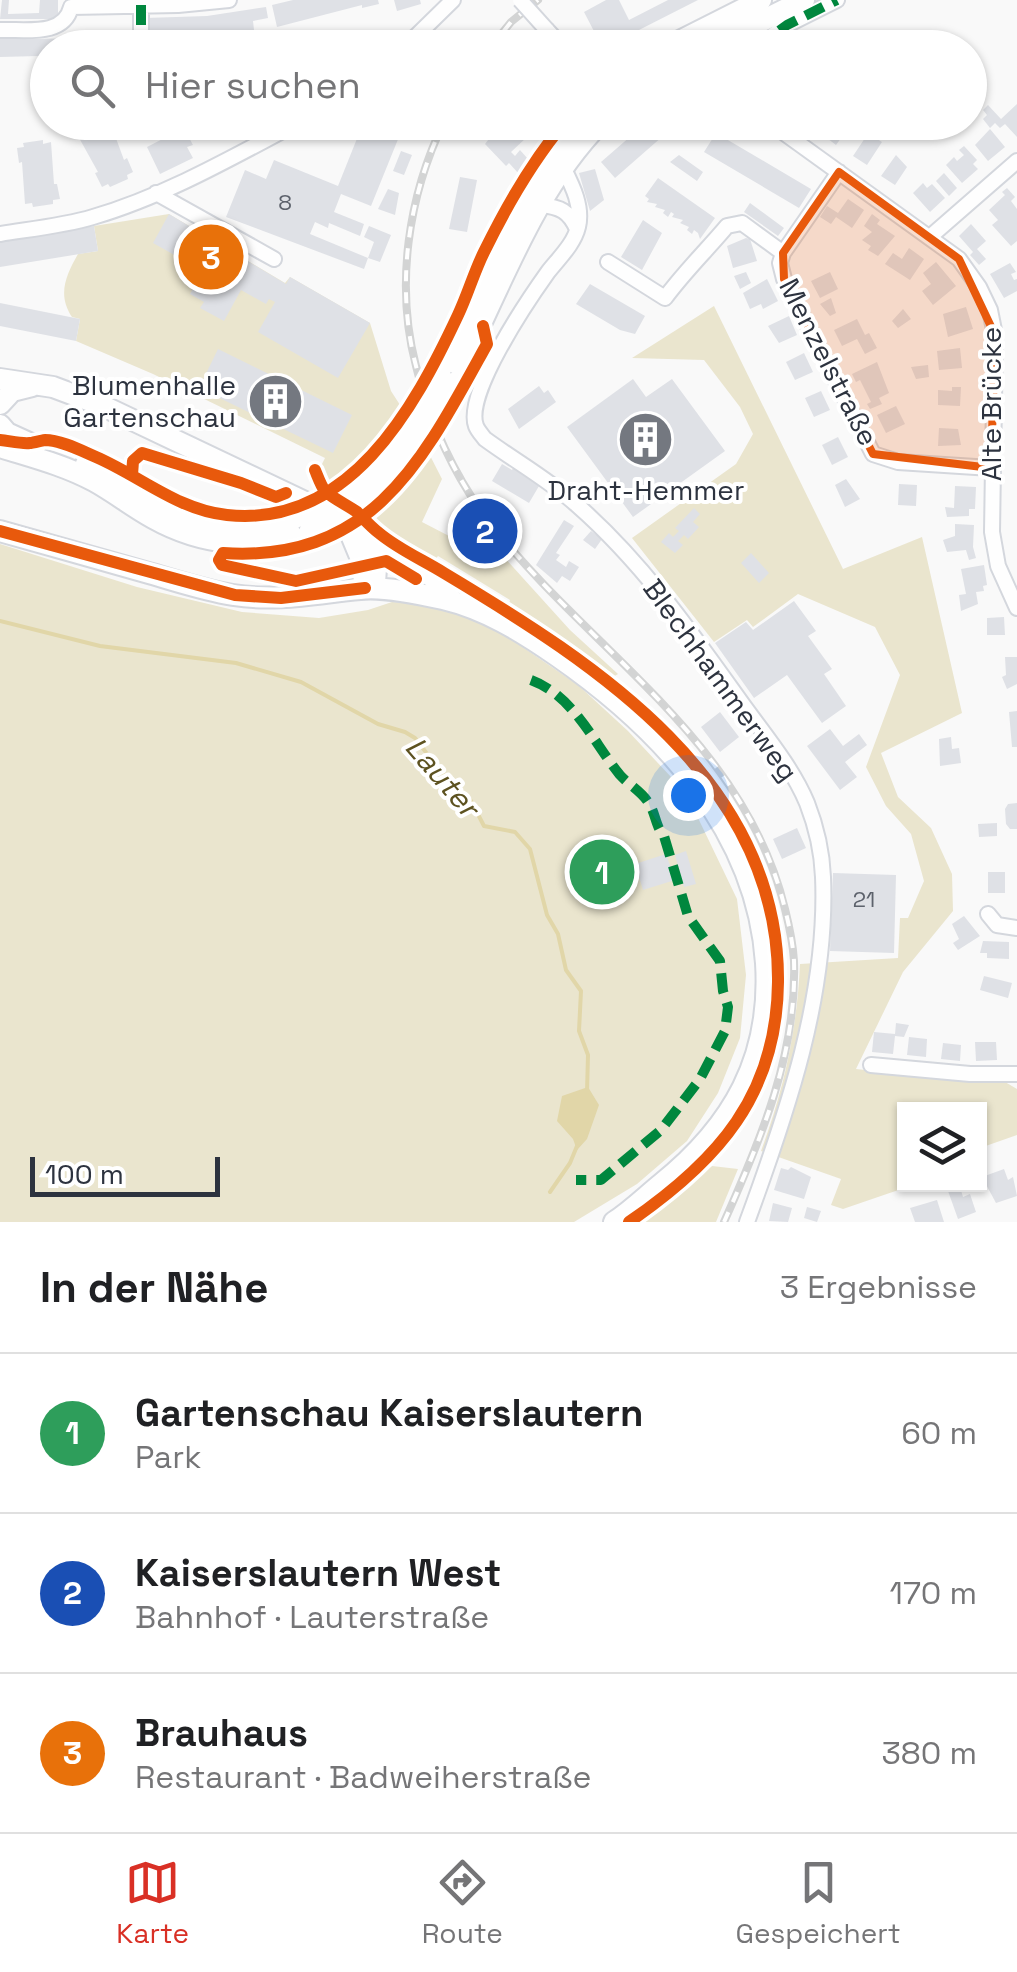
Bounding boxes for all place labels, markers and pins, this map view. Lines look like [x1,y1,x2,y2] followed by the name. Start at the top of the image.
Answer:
[178,220,244,294] pin: 3
[63,367,236,435] place label: Blumenhalle Gartenschau
[245,371,305,431] building icon: Blumenhalle Gartenschau
[616,409,676,469] building icon: Draht-Hemmer
[548,472,744,508] place label: Draht-Hemmer
[452,494,518,568] pin: 2
[570,834,634,910] pin: 1

